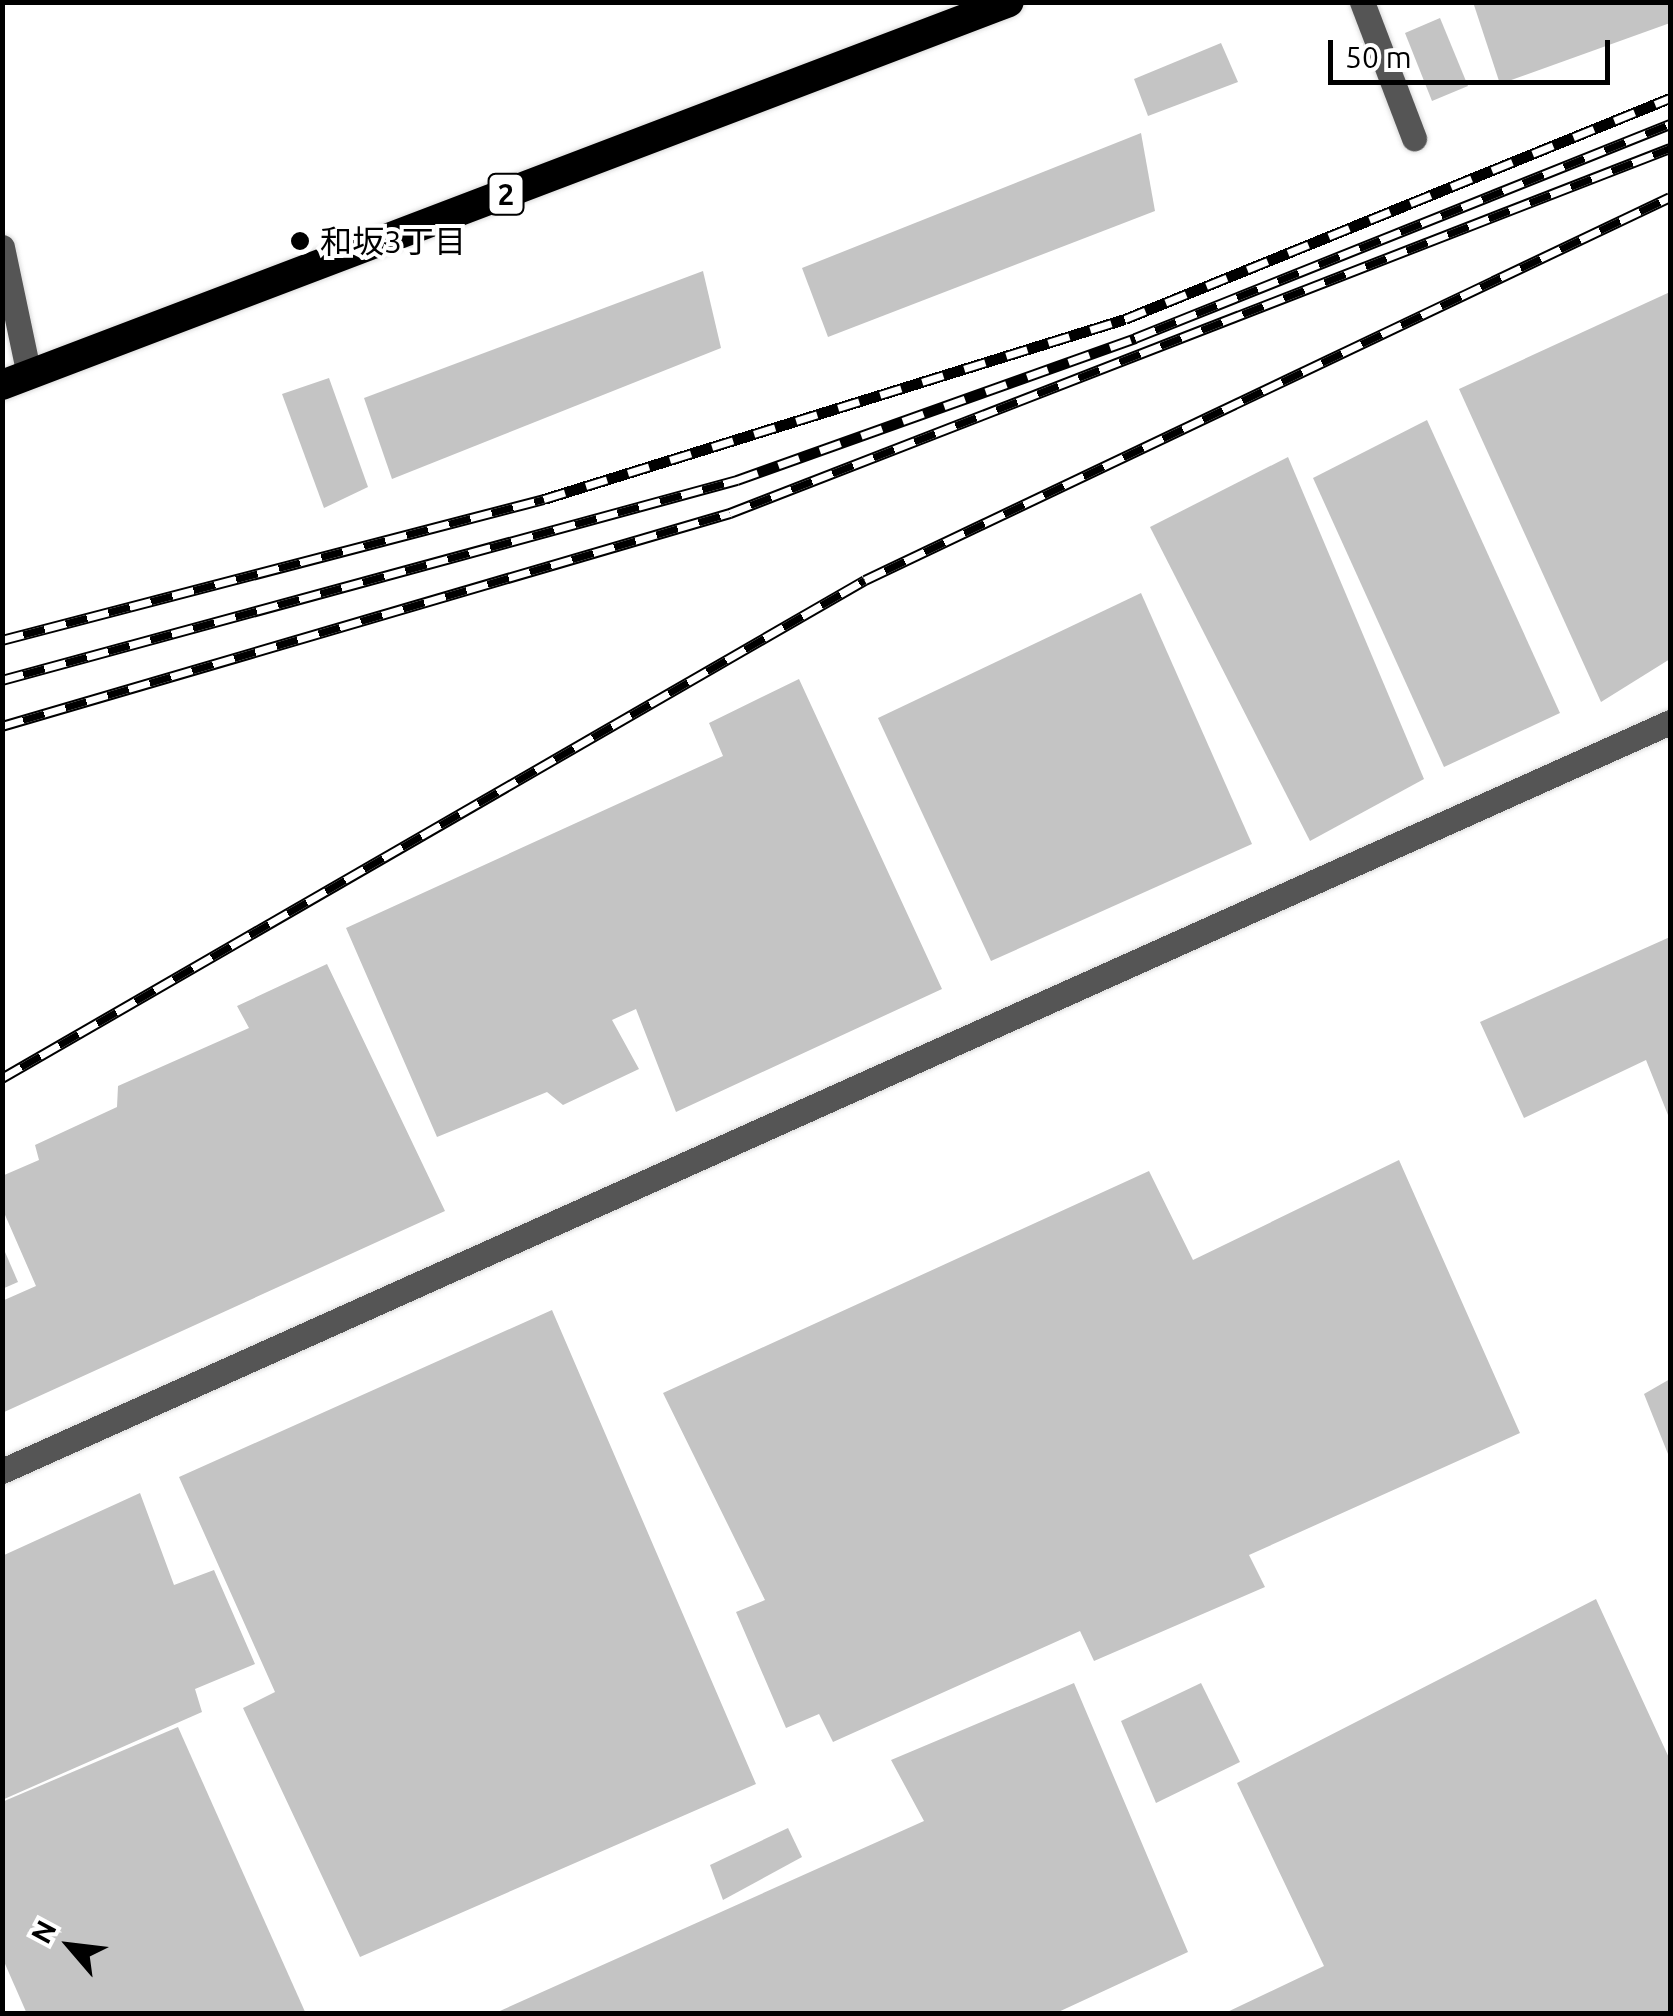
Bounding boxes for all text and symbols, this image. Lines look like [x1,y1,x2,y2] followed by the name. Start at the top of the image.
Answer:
[1333,20,1616,82] scale bar
[1345,40,1412,74] text: 50 m
[486,169,526,219] road number: 2
[320,222,466,260] place label: 和坂3丁目
[289,230,311,252] marker: 和坂3丁目
[20,1896,120,1996] north arrow
[24,1915,62,1948] text: N

